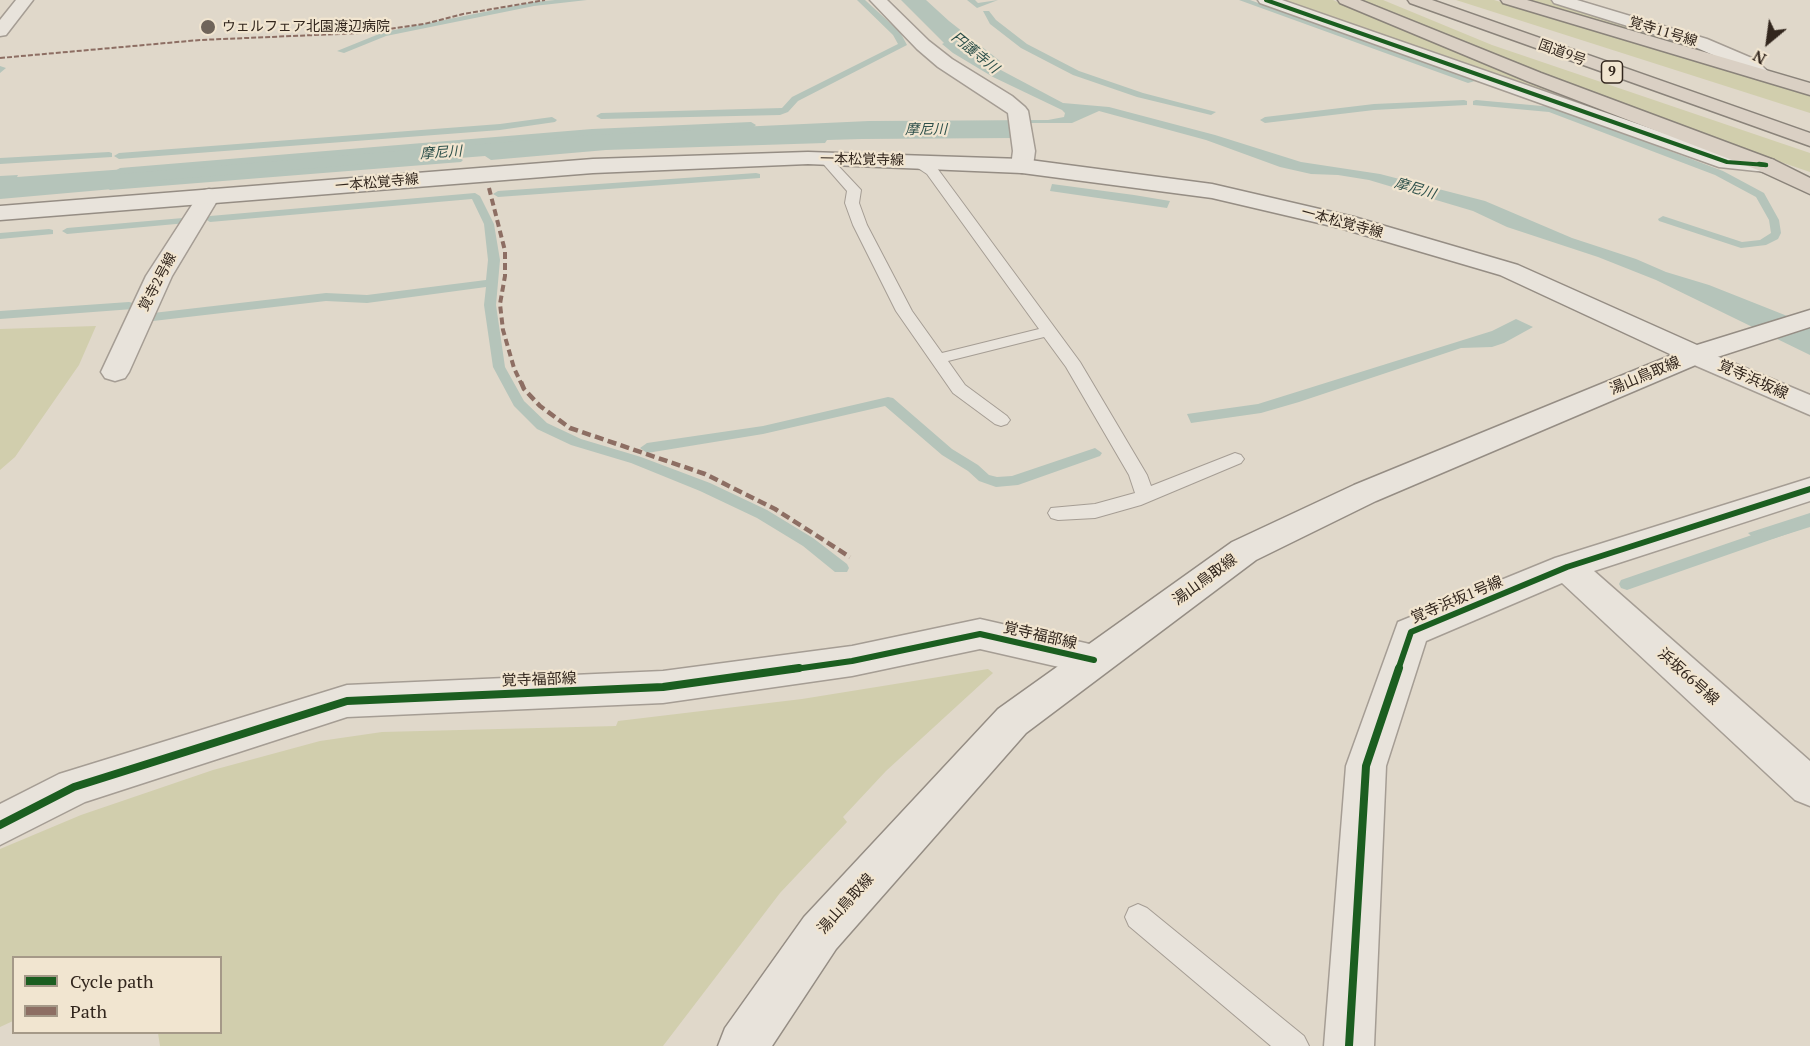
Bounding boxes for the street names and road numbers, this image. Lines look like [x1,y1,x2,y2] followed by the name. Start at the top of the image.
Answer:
[1627,14,1699,50] street label: 覚寺11号線
[1536,37,1588,69] street label: 国道9号
[1602,61,1622,83] road number: 9
[820,151,904,169] street label: 一本松覚寺線
[334,171,420,195] street label: 一本松覚寺線
[1299,204,1385,242] street label: 一本松覚寺線
[136,250,180,314] street label: 覚寺2号線
[1607,353,1683,399] street label: 湯山鳥取線
[1715,357,1791,403] street label: 覚寺浜坂線
[1169,551,1241,609] street label: 湯山鳥取線
[1408,573,1506,627] street label: 覚寺浜坂1号線
[1001,619,1079,653] street label: 覚寺福部線
[1654,645,1722,709] street label: 浜坂66号線
[501,670,577,690] street label: 覚寺福部線
[814,870,878,938] street label: 湯山鳥取線

